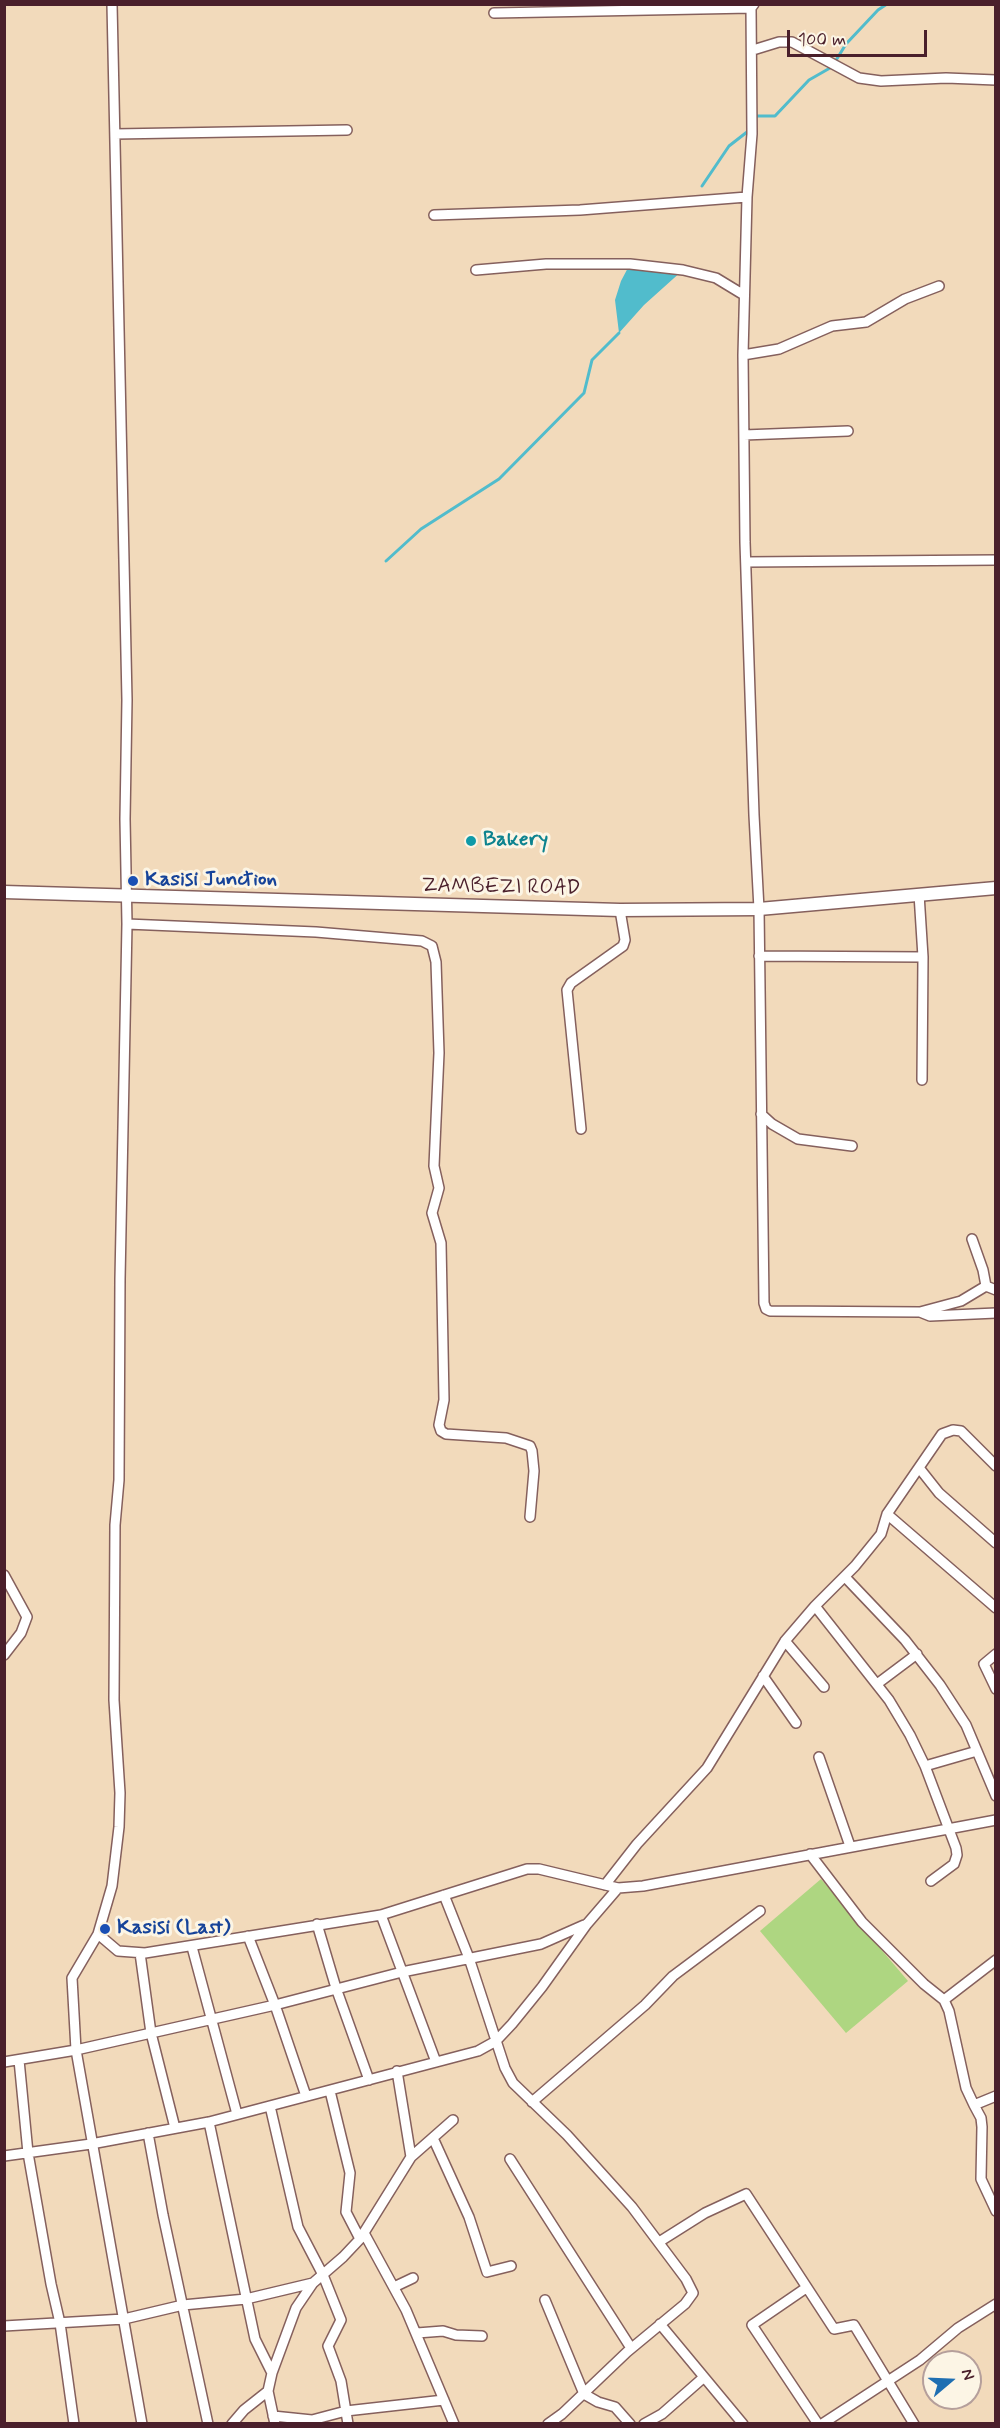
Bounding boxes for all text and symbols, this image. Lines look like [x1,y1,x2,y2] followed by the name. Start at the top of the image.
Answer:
[790,18,930,56] scale bar
[798,28,846,52] text: 100 m
[483,828,548,854] place label: Bakery
[464,834,478,848] marker: Bakery
[145,868,277,894] place label: Kasisi Junction
[126,874,140,888] marker: Kasisi Junction
[421,874,581,902] street label: ZAMBEZI ROAD
[117,1916,230,1942] place label: Kasisi (Last)
[98,1922,112,1936] marker: Kasisi (Last)
[922,2350,982,2410] north arrow
[956,2366,979,2383] text: N

